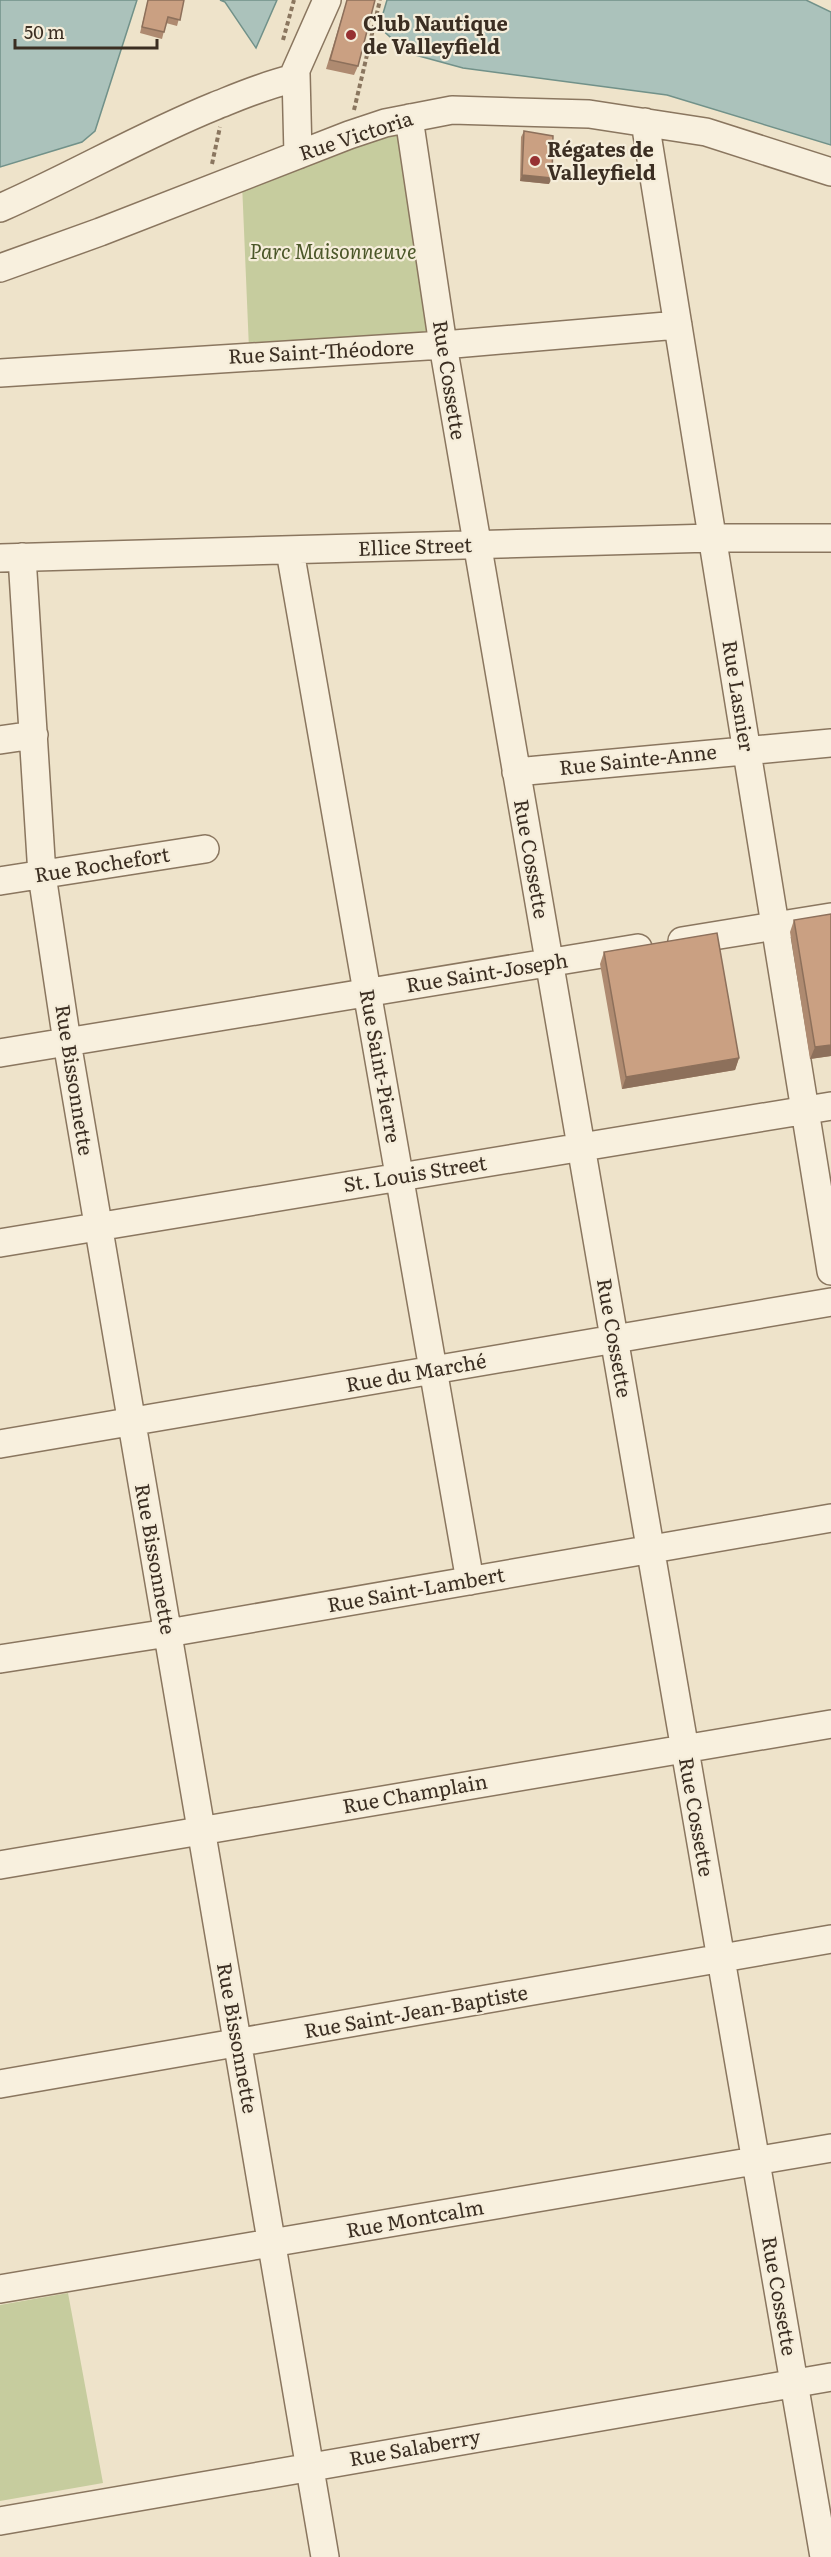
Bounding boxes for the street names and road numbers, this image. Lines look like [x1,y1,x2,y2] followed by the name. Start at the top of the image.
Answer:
[295,102,416,167] street label: Rue Victoria
[427,318,475,442] street label: Rue Cossette
[227,330,415,370] street label: Rue Saint-Théodore
[357,528,473,562] street label: Ellice Street
[716,638,764,754] street label: Rue Lasnier
[558,735,718,781] street label: Rue Sainte-Anne
[508,797,558,921] street label: Rue Cossette
[32,838,171,888] street label: Rue Rochefort
[404,943,570,999] street label: Rue Saint-Joseph
[354,986,410,1145] street label: Rue Saint-Pierre
[49,1002,103,1157] street label: Rue Bissonnette
[341,1146,488,1198] street label: St. Louis Street
[591,1276,641,1400] street label: Rue Cossette
[343,1344,488,1398] street label: Rue du Marché
[129,1481,185,1637] street label: Rue Bissonnette
[325,1558,507,1618] street label: Rue Saint-Lambert
[673,1755,723,1879] street label: Rue Cossette
[340,1765,490,1820] street label: Rue Champlain
[211,1960,267,2116] street label: Rue Bissonnette
[301,1976,530,2044] street label: Rue Saint-Jean-Baptiste
[343,2190,486,2244] street label: Rue Montcalm
[756,2234,806,2358] street label: Rue Cossette
[347,2420,483,2472] street label: Rue Salaberry

